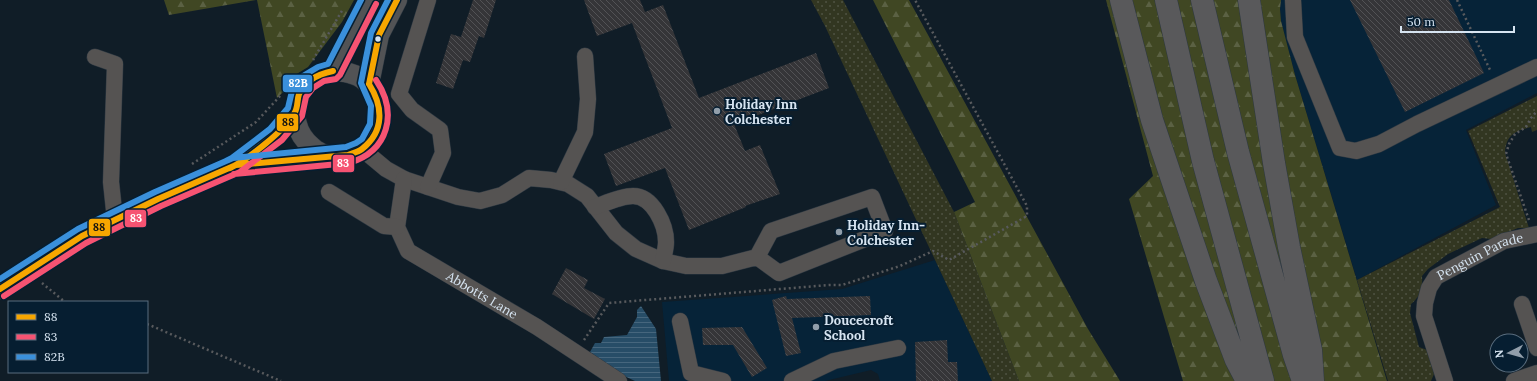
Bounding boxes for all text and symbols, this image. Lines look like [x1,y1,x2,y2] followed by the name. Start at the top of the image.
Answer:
[1401,8,1514,34] scale bar
[1407,14,1435,29] text: 50 m
[373,34,383,44] unlabelled marker
[282,74,313,93] line badge: 82B
[288,76,308,90] text: 82B
[725,96,798,128] place label: Holiday Inn Colchester
[712,106,722,116] marker: Holiday Inn Colchester
[276,113,299,132] line badge: 88
[282,115,294,129] text: 88
[332,154,355,173] line badge: 83
[337,156,349,170] text: 83
[124,209,147,228] line badge: 83
[130,211,142,225] text: 83
[847,217,925,249] place label: Holiday Inn- Colchester
[88,218,111,237] line badge: 88
[93,220,105,234] text: 88
[834,227,844,237] marker: Holiday Inn- Colchester
[1434,229,1525,284] street label: Penguin Parade
[443,267,521,322] street label: Abbotts Lane
[8,301,148,373] legend
[44,309,58,324] text: 88
[824,312,894,344] place label: Doucecroft School
[811,322,821,332] marker: Doucecroft School
[44,329,58,344] text: 83
[1489,333,1529,373] north arrow
[44,349,65,364] text: 82B
[1492,349,1506,359] text: N

